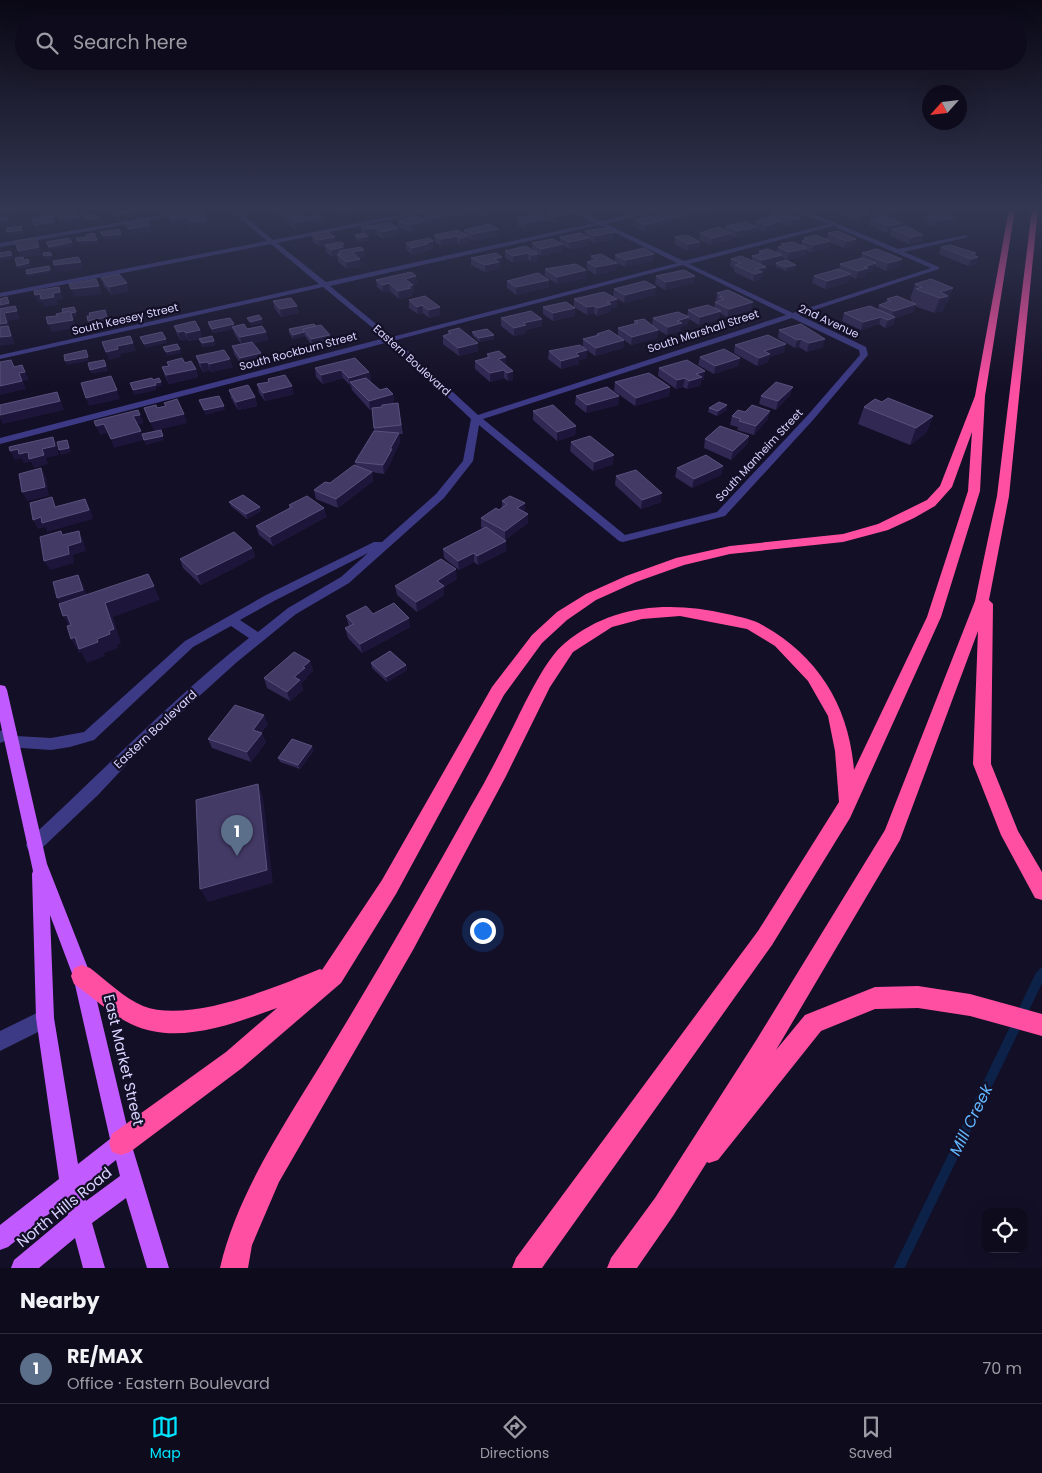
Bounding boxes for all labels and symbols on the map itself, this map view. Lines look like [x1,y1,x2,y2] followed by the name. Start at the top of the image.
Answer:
[922,85,967,130] north arrow
[70,299,180,339] street label: South Keesey Street
[796,300,862,342] street label: 2nd Avenue
[645,305,761,357] street label: South Marshall Street
[370,321,454,399] street label: Eastern Boulevard
[237,328,359,374] street label: South Rockburn Street
[712,405,806,505] street label: South Manheim Street
[110,686,200,772] street label: Eastern Boulevard
[221,815,253,856] pin: 1
[470,918,496,944] your location
[99,992,149,1128] street label: East Market Street
[944,1080,998,1160] water label: Mill Creek
[12,1162,116,1252] street label: North Hills Road

